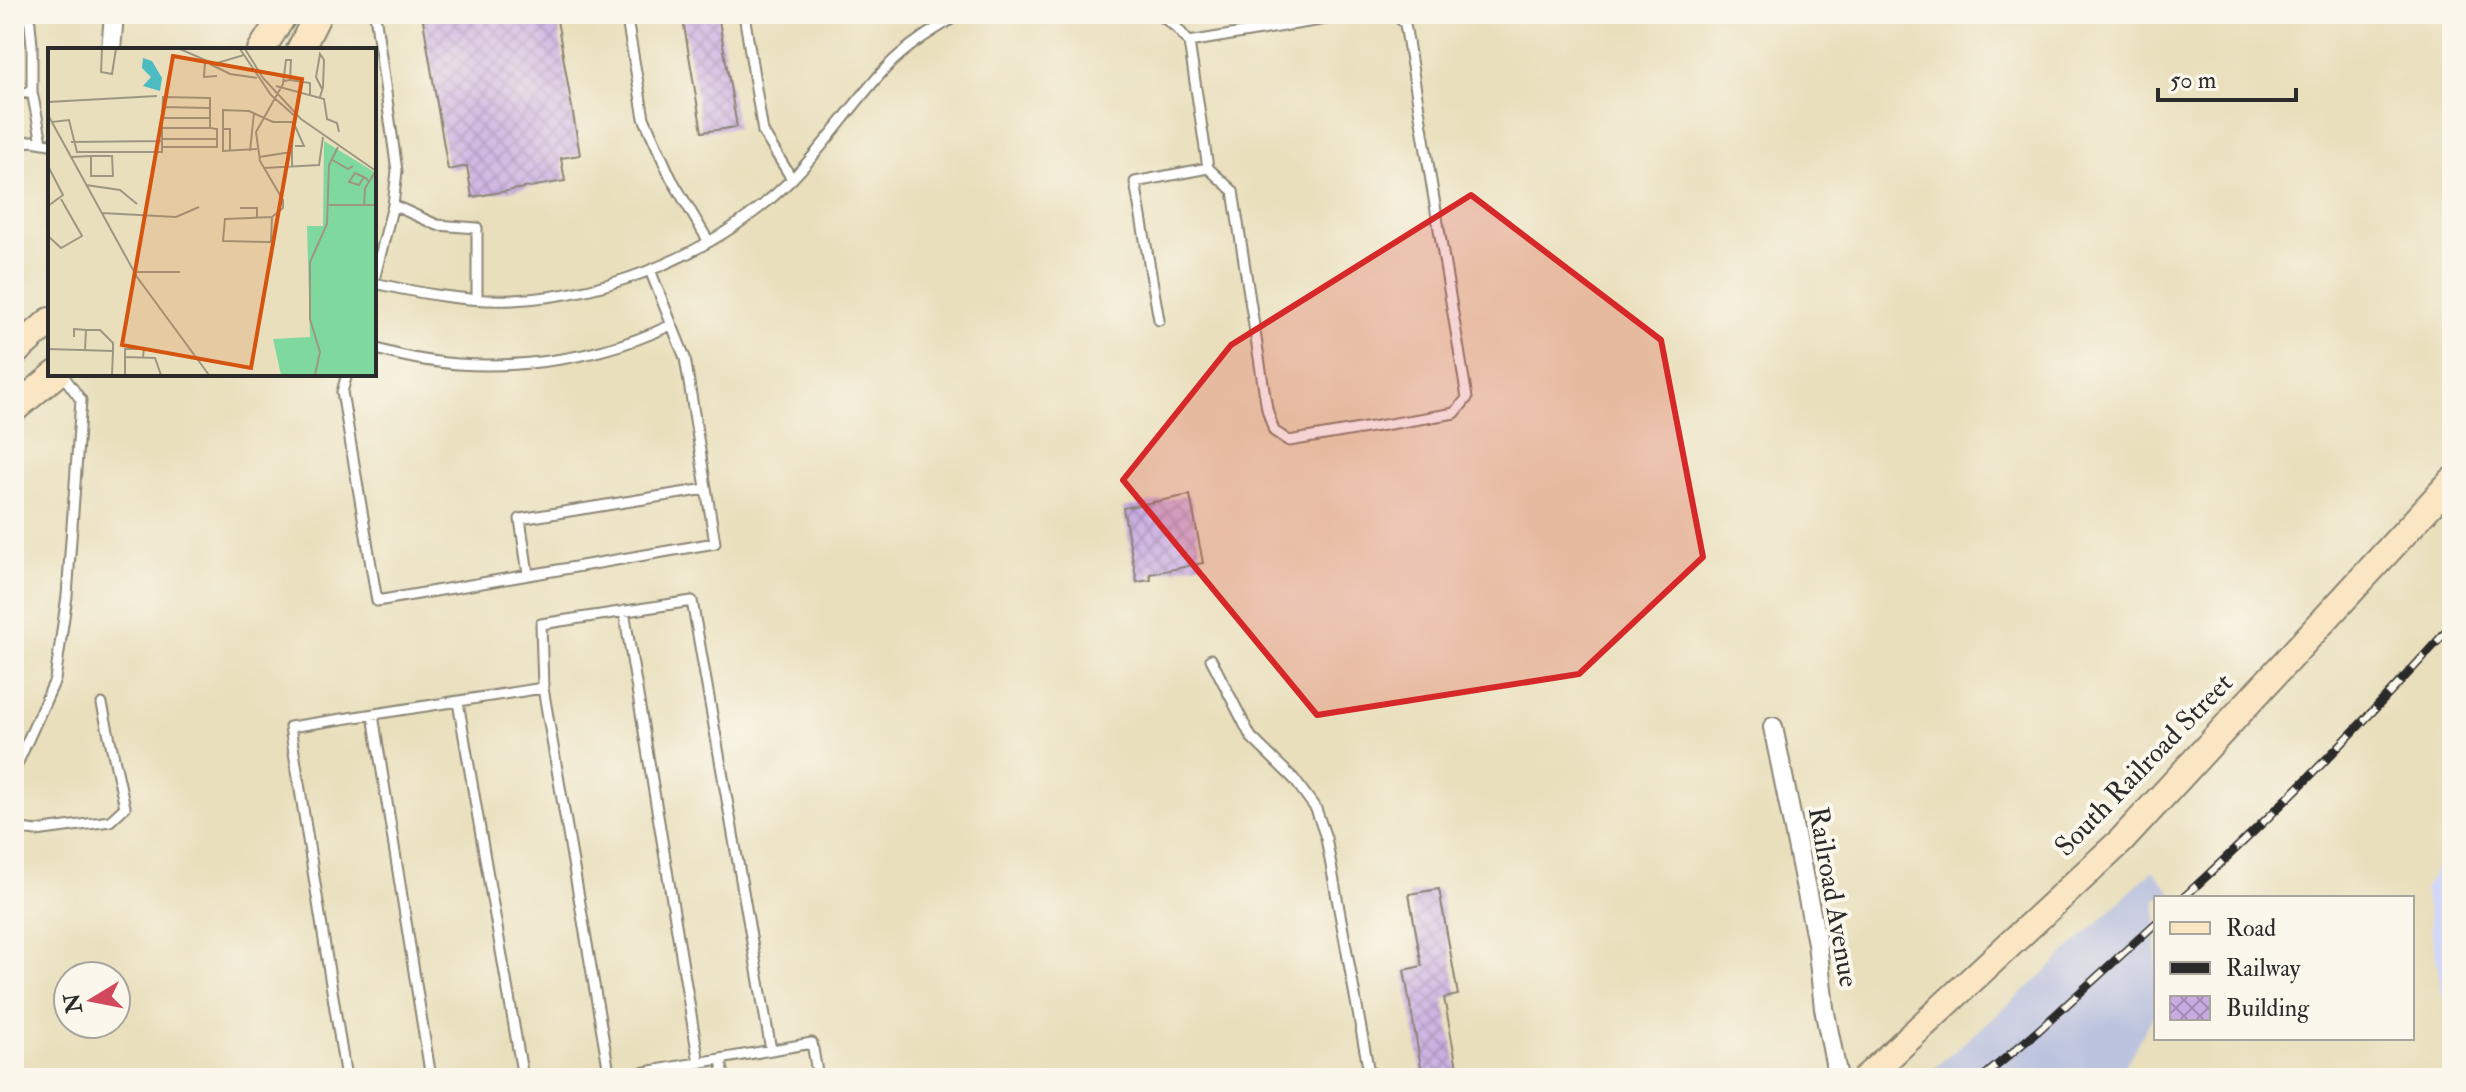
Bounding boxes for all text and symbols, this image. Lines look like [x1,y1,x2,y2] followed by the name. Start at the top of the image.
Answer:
[48,48,376,376] inset map
[2158,52,2296,102] scale bar
[2170,65,2217,96] text: 50 m
[2047,666,2241,864] street label: South Railroad Street
[1800,804,1866,990] street label: Railroad Avenue
[2154,896,2414,1040] legend
[2226,913,2276,944] text: Road
[2226,953,2301,984] text: Railway
[52,960,132,1040] north arrow
[58,991,89,1016] text: N
[2226,993,2310,1024] text: Building

